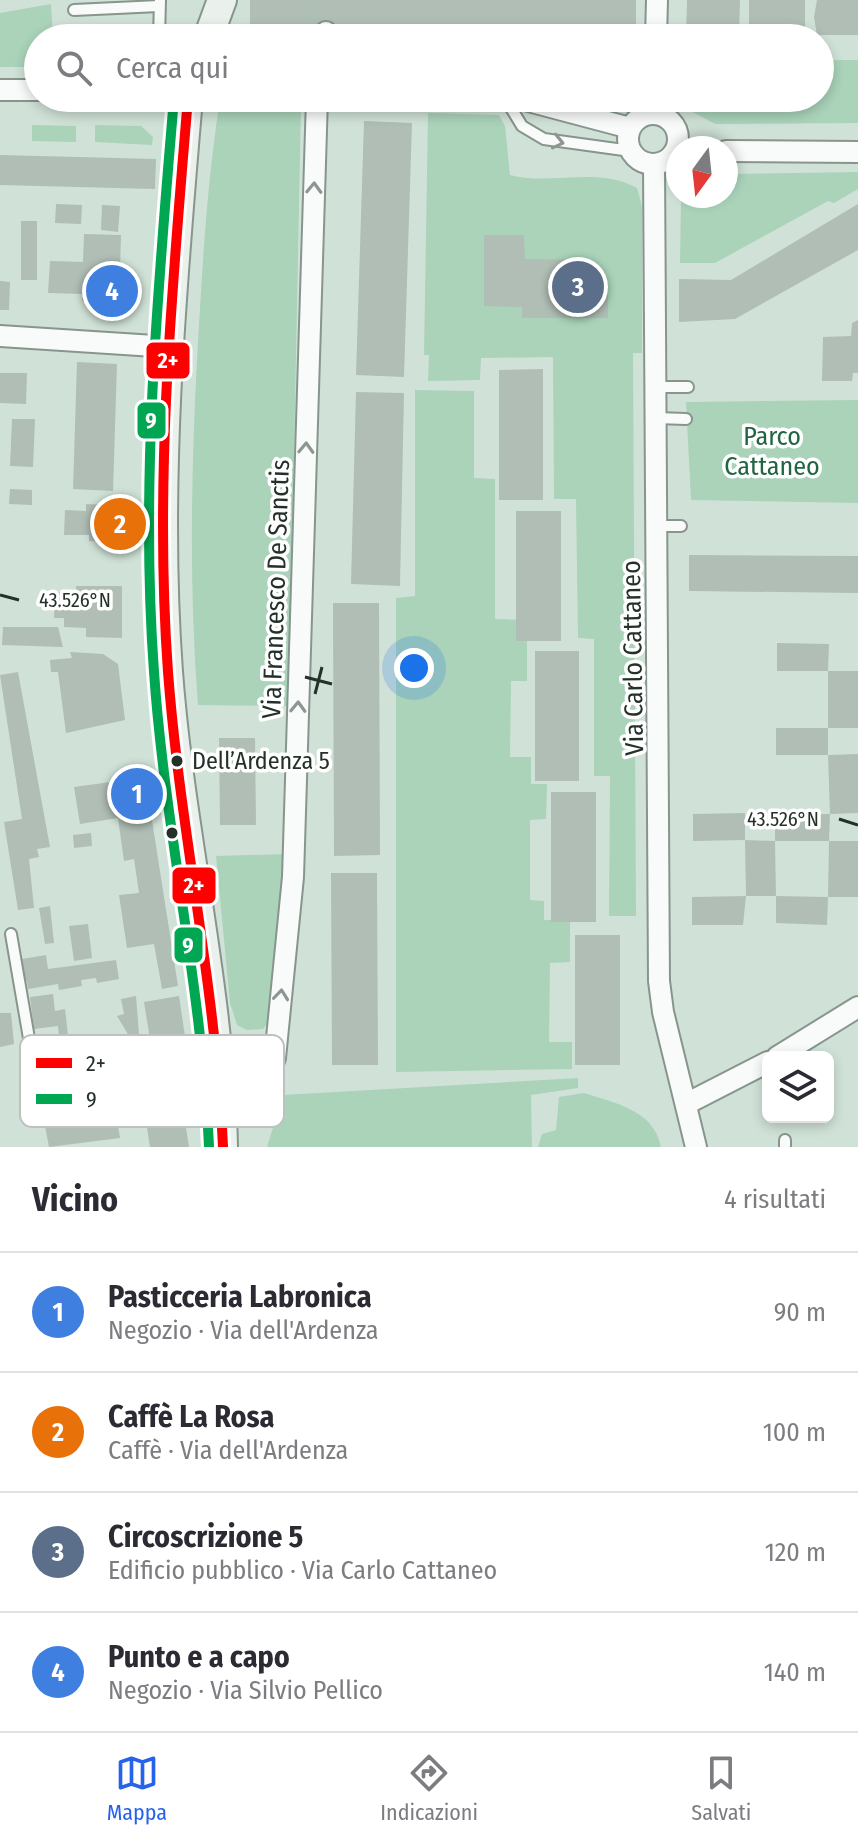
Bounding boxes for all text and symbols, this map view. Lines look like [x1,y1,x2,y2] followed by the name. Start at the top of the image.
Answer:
[24,24,834,112] search box
[52,46,96,90] icon: search
[116,50,229,86] text: Cerca qui
[551,133,565,150] one-way arrow
[666,136,738,208] north arrow
[306,181,323,194] one-way arrow
[552,257,604,317] pin: 3
[86,261,138,321] pin: 4
[145,341,191,380] line badge: 2+
[157,347,178,374] text: 2+
[136,401,167,440] line badge: 9
[145,407,157,434] text: 9
[724,421,820,482] park label: Parco Cattaneo
[298,441,315,454] one-way arrow
[256,459,296,719] street label: Via Francesco De Sanctis
[94,494,146,554] pin: 2
[616,560,650,756] street label: Via Carlo Cattaneo
[39,588,111,612] text: 43.526°N
[394,648,434,688] your location
[290,700,307,713] one-way arrow
[192,747,330,775] place label: Dell’Ardenza 5
[169,753,185,769] marker: Dell’Ardenza 5
[111,764,163,824] pin: 1
[747,807,819,831] text: 43.526°N
[164,825,180,841] unlabelled marker
[171,866,217,905] line badge: 2+
[183,872,204,899] text: 2+
[173,926,204,964] line badge: 9
[182,932,194,959] text: 9
[272,988,289,1001] one-way arrow
[20,1035,284,1127] legend
[86,1050,106,1077] text: 2+
[762,1051,834,1123] map controls
[762,1051,834,1123] button: layers
[86,1086,97,1113] text: 9
[32,1179,118,1220] text: Vicino
[724,1184,826,1215] text: 4 risultati
[108,1279,372,1315] text: Pasticceria Labronica
[53,1297,64,1328] text: 1
[774,1297,826,1328] text: 90 m
[108,1315,379,1346] text: Negozio · Via dell'Ardenza
[108,1399,275,1435] text: Caffè La Rosa
[52,1417,64,1448] text: 2
[763,1417,826,1448] text: 100 m
[108,1435,348,1466] text: Caffè · Via dell'Ardenza
[108,1519,303,1555] text: Circoscrizione 5
[52,1537,64,1568] text: 3
[765,1537,826,1568] text: 120 m
[108,1555,497,1586] text: Edificio pubblico · Via Carlo Cattaneo
[108,1639,290,1675] text: Punto e a capo
[51,1657,65,1688] text: 4
[764,1657,826,1688] text: 140 m
[108,1675,383,1706] text: Negozio · Via Silvio Pellico
[107,1751,167,1826] tab: Mappa
[380,1751,478,1826] tab: Indicazioni
[691,1751,751,1826] tab: Salvati

